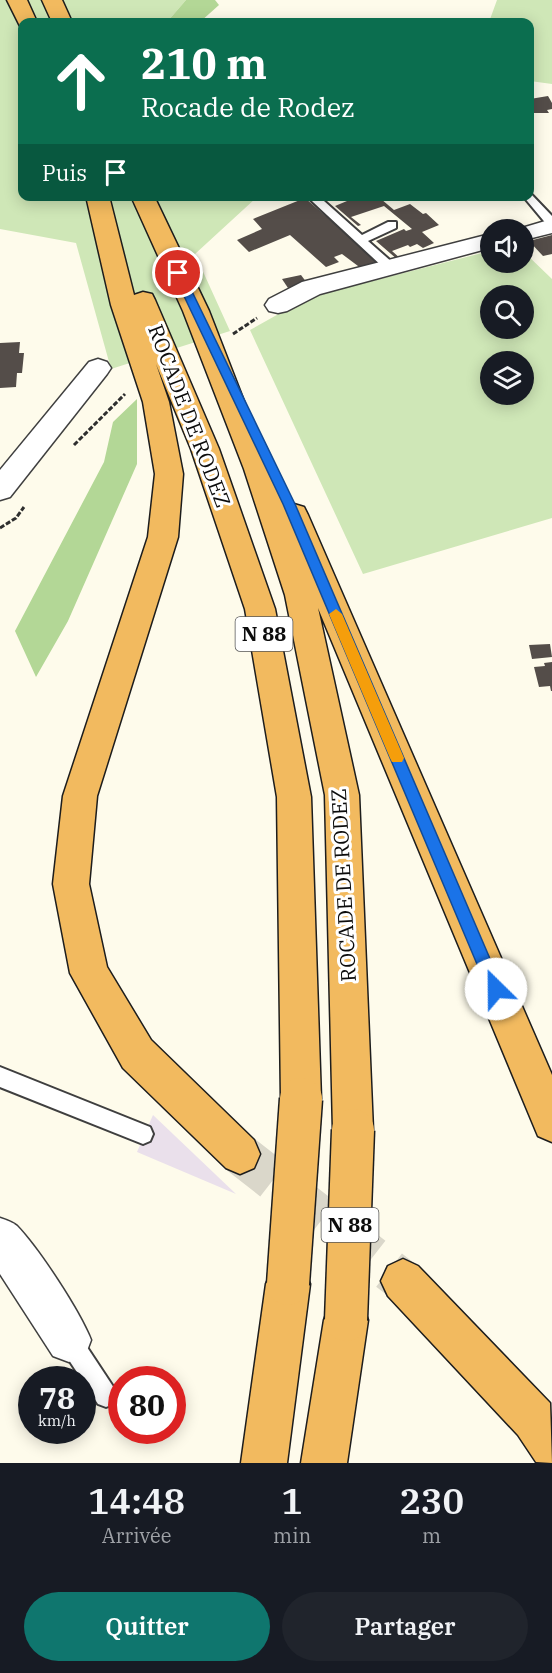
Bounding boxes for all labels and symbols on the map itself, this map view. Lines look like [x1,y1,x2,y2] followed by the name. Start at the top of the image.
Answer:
[152,247,203,298] pin
[142,320,238,511] street label: ROCADE DE RODEZ
[236,617,292,651] road number: N 88
[324,788,362,983] street label: ROCADE DE RODEZ
[464,957,528,1021] position arrow
[322,1208,378,1242] road number: N 88
[108,1366,186,1444] speed limit sign: 80

